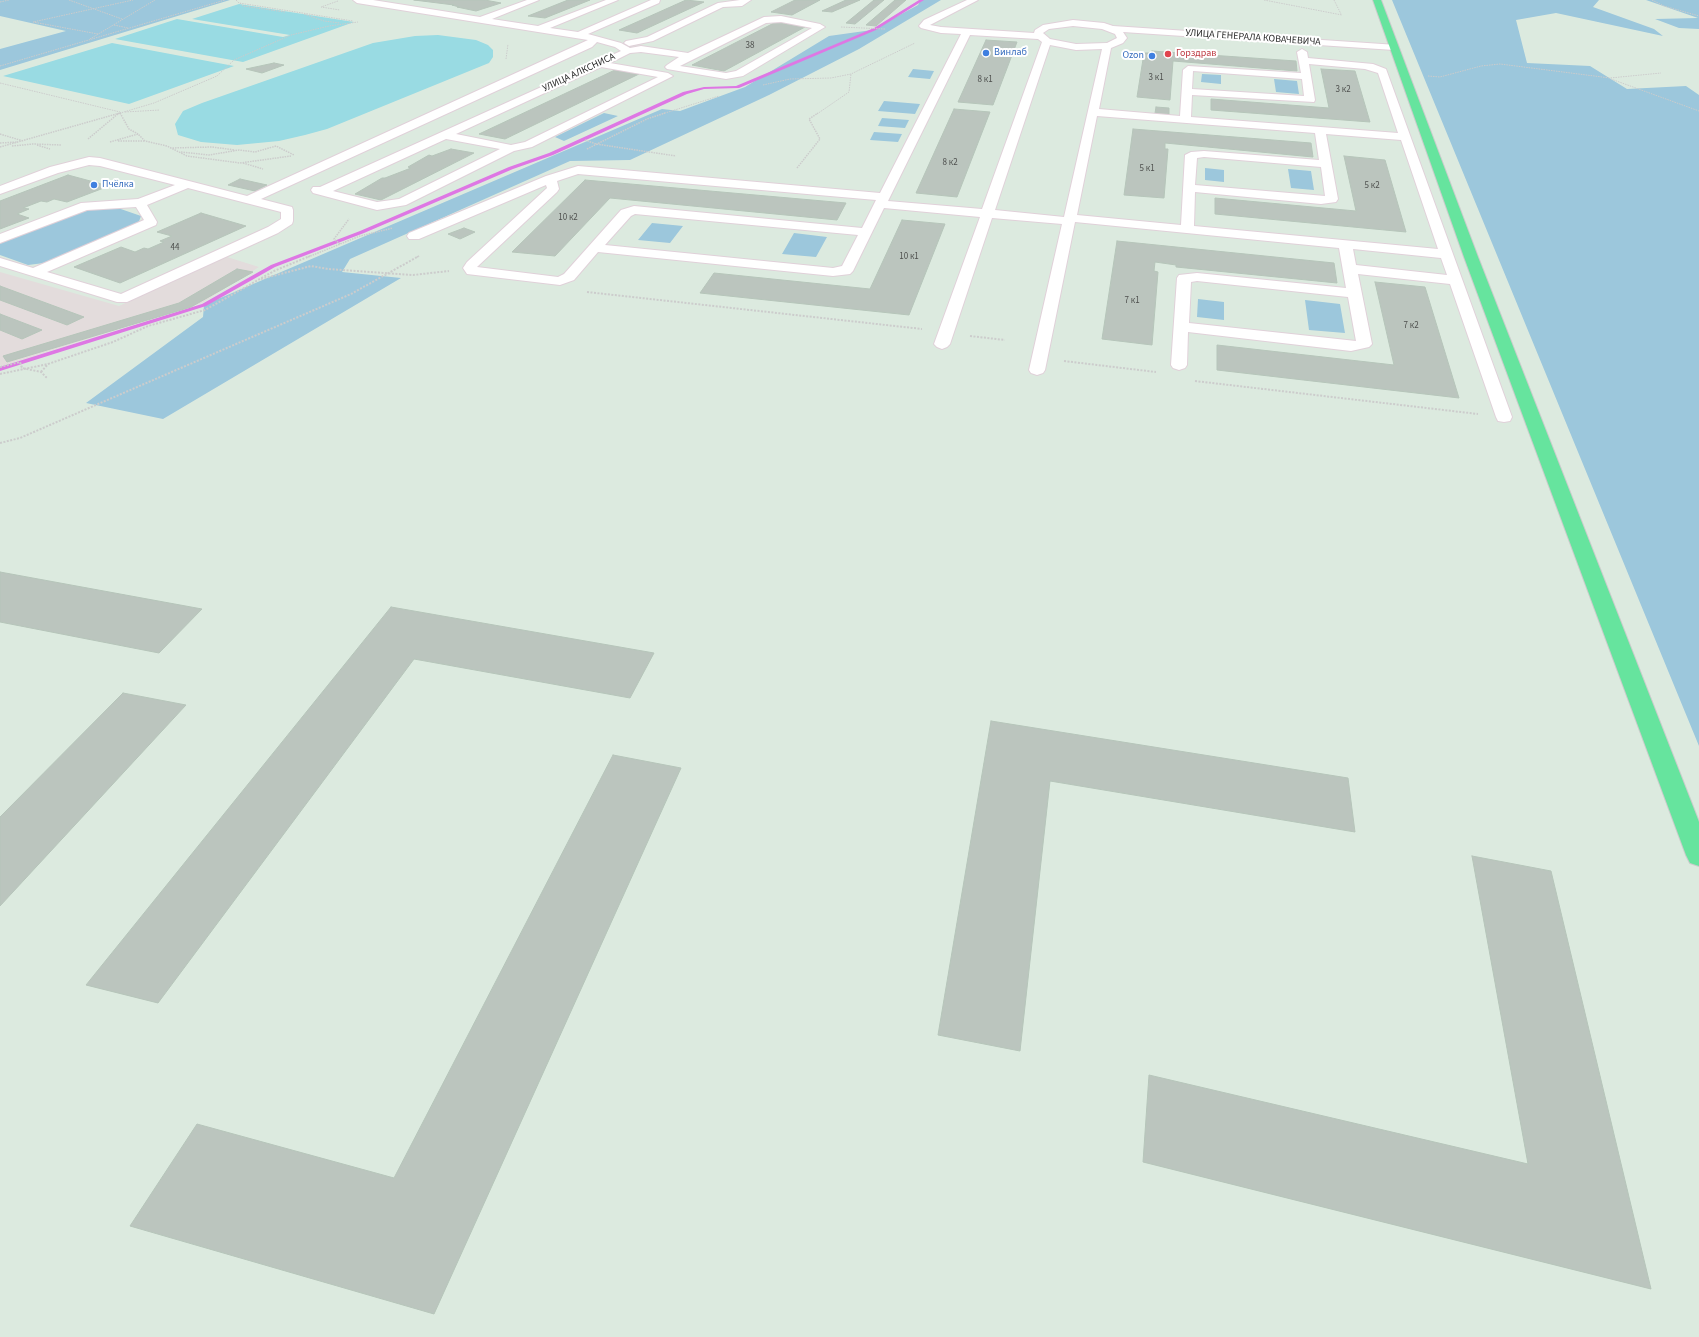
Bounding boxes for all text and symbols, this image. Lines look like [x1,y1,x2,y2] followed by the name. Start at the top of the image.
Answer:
[1185,27,1321,49] street label: УЛИЦА ГЕНЕРАЛА КОВАЧЕВИЧА
[746,41,754,51] house number: 38
[994,47,1027,59] place label: Винлаб
[981,48,991,58] marker: Винлаб
[1176,48,1216,60] place label: Горздрав
[1163,49,1173,59] marker: Горздрав
[1122,50,1144,62] place label: Ozon
[541,51,617,95] street label: УЛИЦА АЛКСНИСА
[1147,51,1157,61] marker: Ozon
[1148,73,1164,83] house number: 3 к1
[977,75,993,85] house number: 8 к1
[1335,85,1351,95] house number: 3 к2
[942,158,958,168] house number: 8 к2
[1139,164,1155,174] house number: 5 к1
[102,179,134,191] place label: Пчёлка
[89,180,99,190] marker: Пчёлка
[1364,181,1380,191] house number: 5 к2
[558,213,578,223] house number: 10 к2
[171,243,179,253] house number: 44
[899,252,919,262] house number: 10 к1
[1124,296,1140,306] house number: 7 к1
[1403,321,1419,331] house number: 7 к2

